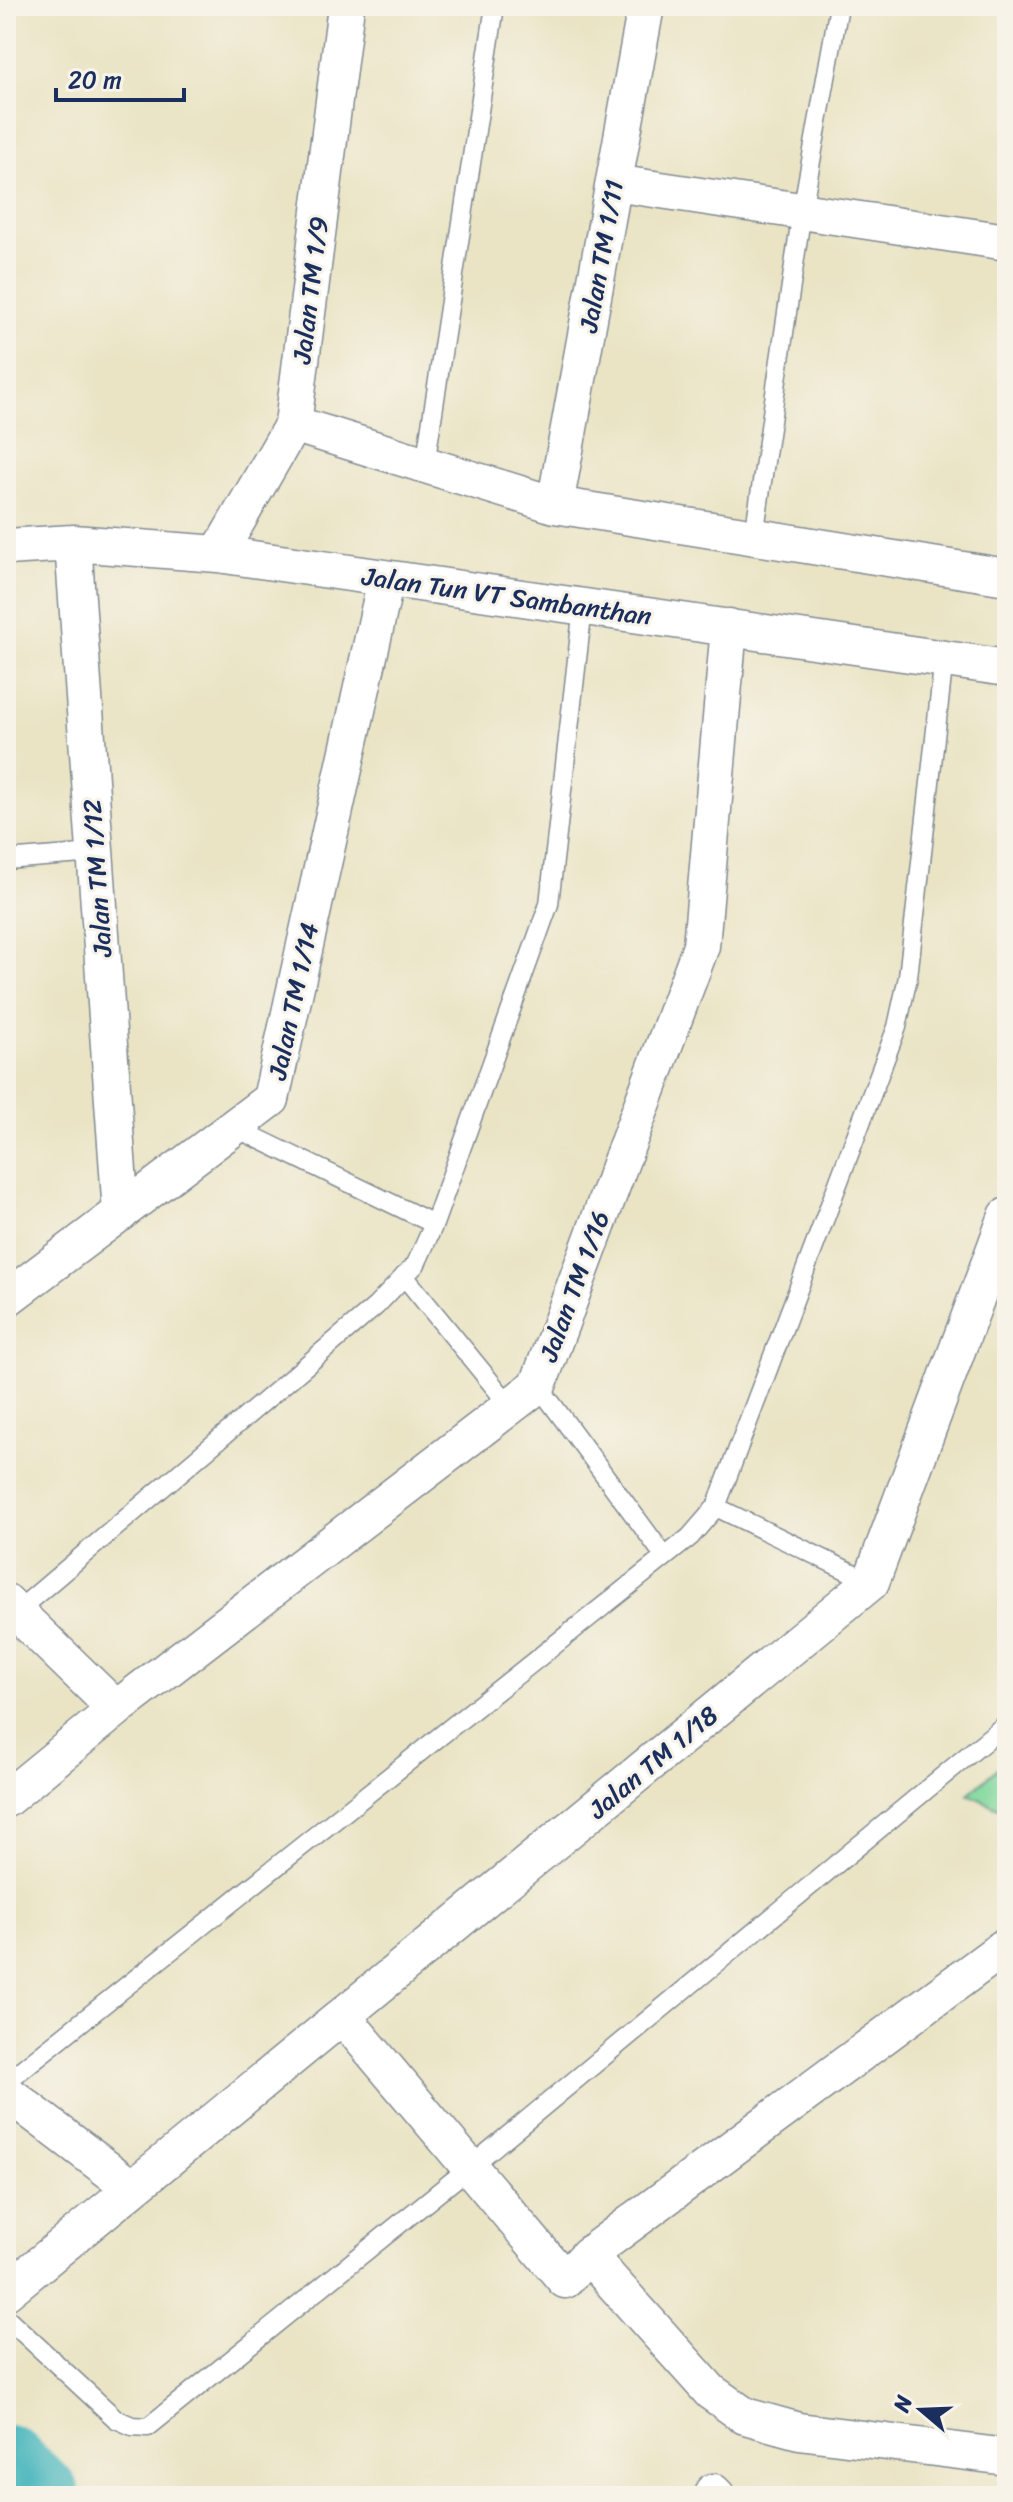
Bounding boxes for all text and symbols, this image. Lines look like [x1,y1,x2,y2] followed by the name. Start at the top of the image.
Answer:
[56,52,184,102] scale bar
[68,59,122,101] text: 20 m
[565,176,637,337] street label: Jalan TM 1/11
[278,214,342,367] street label: Jalan TM 1/9
[358,553,655,639] street label: Jalan Tun VT Sambanthan
[69,797,126,960] street label: Jalan TM 1/12
[254,918,332,1085] street label: Jalan TM 1/14
[525,1204,623,1369] street label: Jalan TM 1/16
[577,1693,729,1831] street label: Jalan TM 1/18
[881,2370,961,2450] north arrow
[881,2389,924,2418] text: N

